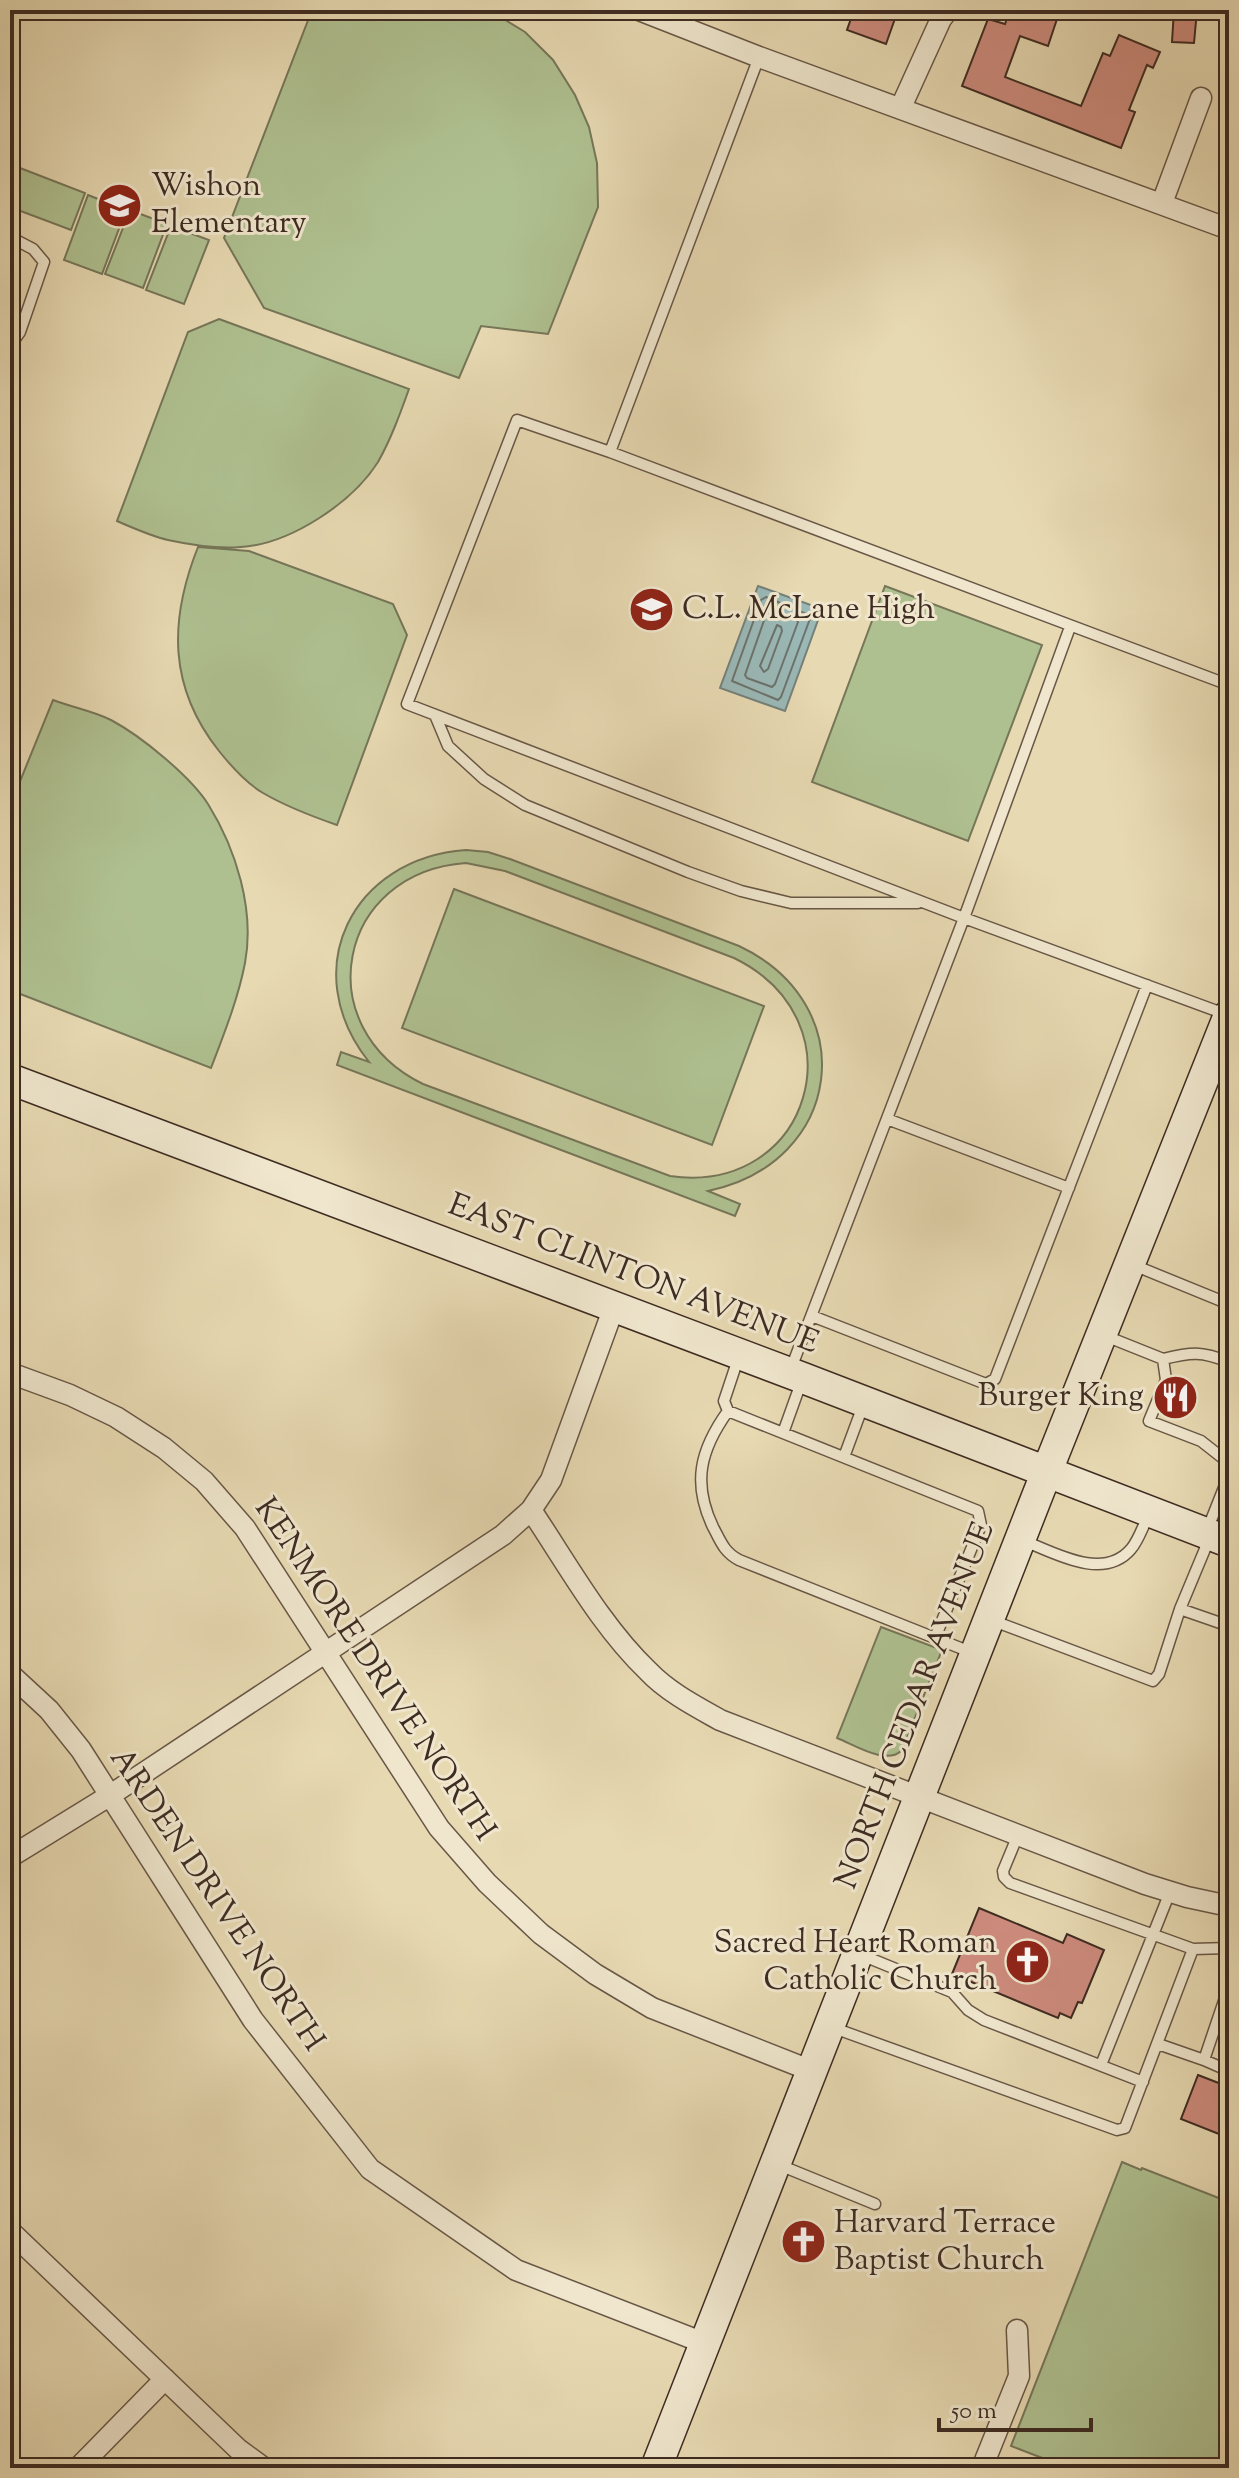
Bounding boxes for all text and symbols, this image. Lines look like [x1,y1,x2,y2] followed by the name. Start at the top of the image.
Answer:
[151,164,307,247] place label: Wishon Elementary
[96,181,144,229] school or university icon: Wishon Elementary
[627,586,675,634] school or university icon: C.L. McLane High
[682,587,935,633] place label: C.L. McLane High
[441,1183,825,1367] street label: EAST CLINTON AVENUE
[1151,1373,1199,1421] restaurant icon: Burger King
[978,1374,1144,1420] place label: Burger King
[242,1489,506,1851] street label: KENMORE DRIVE NORTH
[825,1516,1007,1896] street label: NORTH CEDAR AVENUE
[97,1739,335,2061] street label: ARDEN DRIVE NORTH
[713,1921,997,2004] place label: Sacred Heart Roman Catholic Church
[1004,1938,1052,1986] church icon: Sacred Heart Roman Catholic Church
[834,2201,1056,2284] place label: Harvard Terrace Baptist Church
[779,2218,827,2266] church icon: Harvard Terrace Baptist Church
[939,2382,1091,2432] scale bar
[949,2395,997,2429] text: 50 m

